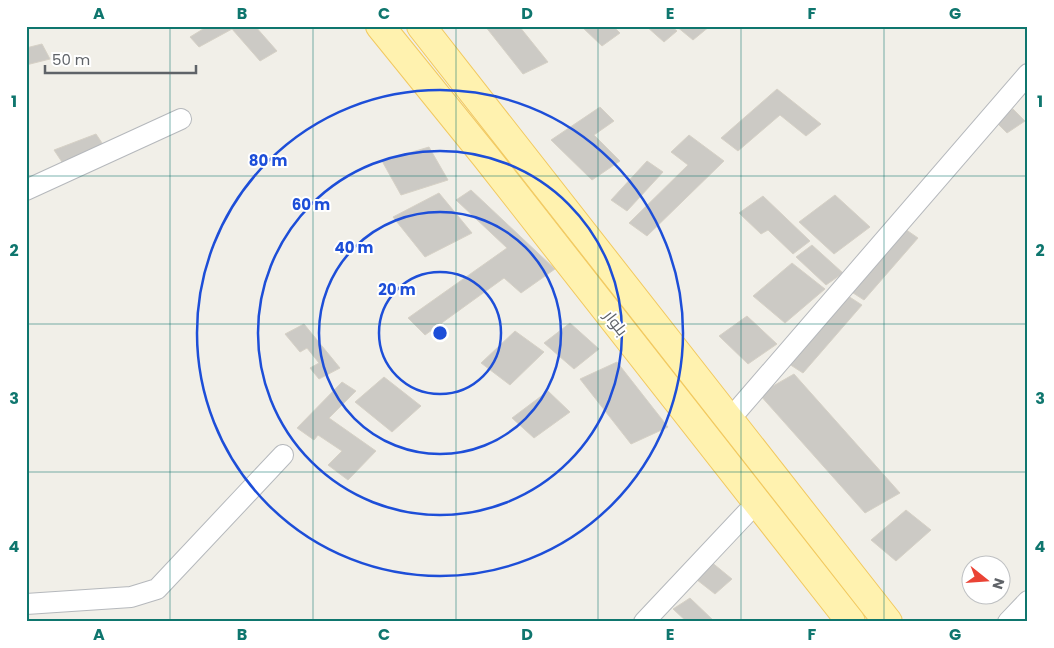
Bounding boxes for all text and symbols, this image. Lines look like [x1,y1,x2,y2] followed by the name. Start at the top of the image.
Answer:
[93,2,105,25] text: A
[237,2,247,25] text: B
[378,2,390,25] text: C
[521,2,533,25] text: D
[666,2,674,25] text: E
[808,2,817,25] text: F
[949,2,961,25] text: G
[45,42,196,74] scale bar
[52,49,90,70] text: 50 m
[11,90,17,113] text: 1
[1037,90,1043,113] text: 1
[249,150,287,171] text: 80 m
[292,194,330,215] text: 60 m
[334,237,374,258] text: 40 m
[9,239,19,262] text: 2
[1035,239,1045,262] text: 2
[378,279,416,300] text: 20 m
[598,305,633,341] street label: بلوار
[431,324,449,342] centre of rings
[9,387,19,410] text: 3
[1035,387,1045,410] text: 3
[9,535,20,558] text: 4
[1035,535,1046,558] text: 4
[962,556,1012,606] north arrow
[987,576,1010,592] text: N
[93,623,105,646] text: A
[237,623,247,646] text: B
[378,623,390,646] text: C
[521,623,533,646] text: D
[666,623,674,646] text: E
[808,623,817,646] text: F
[949,623,961,646] text: G

